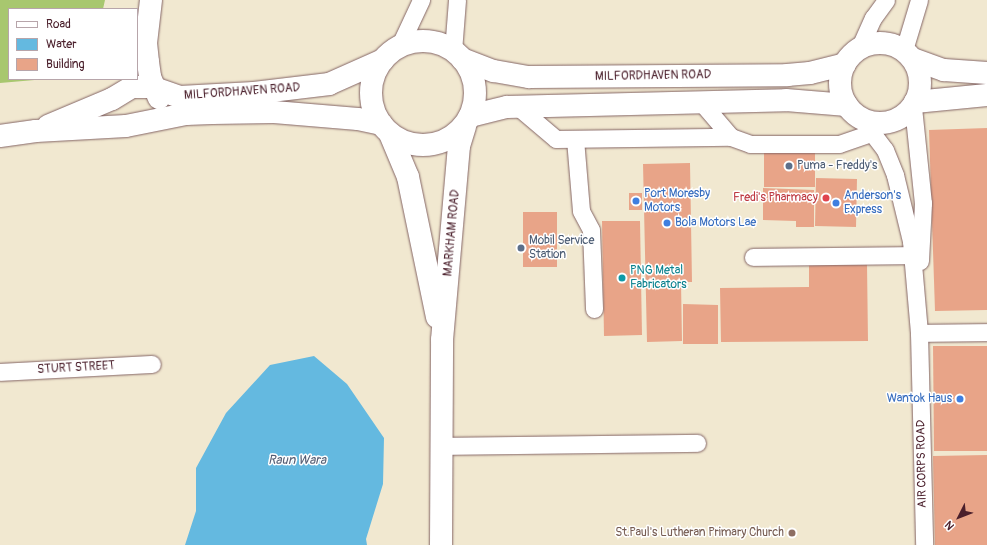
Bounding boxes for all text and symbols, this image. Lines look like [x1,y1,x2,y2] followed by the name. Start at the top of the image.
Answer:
[8,8,138,80] legend
[46,17,71,32] text: Road
[46,37,77,52] text: Water
[46,57,85,72] text: Building
[595,68,711,84] street label: MILFORDHAVEN ROAD
[184,81,300,103] street label: MILFORDHAVEN ROAD
[797,159,877,173] place label: Puma - Freddy's
[784,161,794,171] marker: Puma - Freddy's
[644,187,710,215] place label: Port Moresby Motors
[441,189,463,277] street label: MARKHAM ROAD
[844,189,901,217] place label: Anderson's Express
[733,191,818,205] place label: Fredi's Pharmacy
[821,193,831,203] marker: Fredi's Pharmacy
[631,196,641,206] marker: Port Moresby Motors
[831,198,841,208] marker: Anderson's Express
[675,216,756,230] place label: Bola Motors Lae
[662,218,672,228] marker: Bola Motors Lae
[529,234,594,262] place label: Mobil Service Station
[516,243,526,253] marker: Mobil Service Station
[630,264,687,292] place label: PNG Metal Fabricators
[617,273,627,283] marker: PNG Metal Fabricators
[37,359,115,377] street label: STURT STREET
[887,392,952,406] place label: Wantok Haus
[955,394,965,404] marker: Wantok Haus
[914,420,930,508] street label: AIR CORPS ROAD
[268,452,326,468] water label: Raun Wara
[939,497,979,537] north arrow
[942,518,957,532] text: N
[615,526,784,540] place label: St.Paul's Lutheran Primary Church
[787,528,797,538] marker: St.Paul's Lutheran Primary Church

